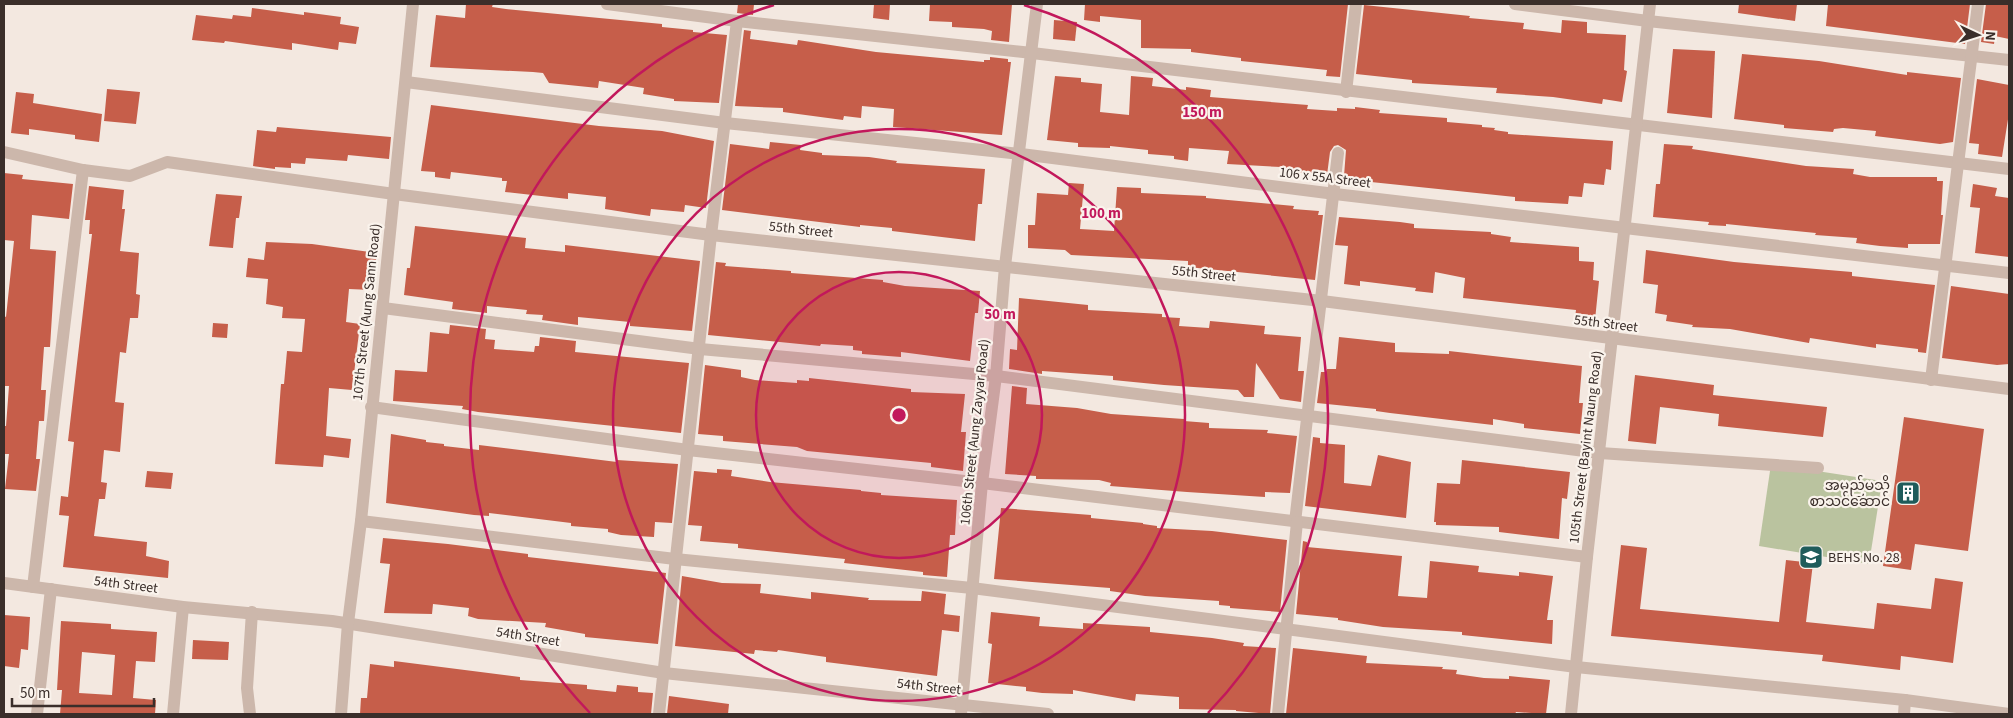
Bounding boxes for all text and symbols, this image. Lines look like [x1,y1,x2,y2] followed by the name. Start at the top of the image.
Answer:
[1953,10,2003,60] north arrow
[1980,30,2000,41] text: N
[1182,102,1222,123] text: 150 m
[1278,162,1372,194] street label: 106 x 55A Street
[1081,203,1121,224] text: 100 m
[768,217,834,243] street label: 55th Street
[348,223,386,402] street label: 107th Street (Aung Sann Road)
[1171,261,1237,287] street label: 55th Street
[984,304,1016,325] text: 50 m
[1573,310,1639,338] street label: 55th Street
[955,338,995,526] street label: 106th Street (Aung Zayyar Road)
[1564,350,1608,545] street label: 105th Street (Bayint Naung Road)
[890,406,908,424] centre of rings
[1809,475,1890,512] place label: အမည်မသိ စာသင်ဆောင်
[1895,480,1921,506] building icon: အမည်မသိ စာသင်ဆောင်
[1798,544,1824,570] school or university icon: BEHS No. 28
[1828,548,1900,568] place label: BEHS No. 28
[93,571,159,599] street label: 54th Street
[495,622,561,652] street label: 54th Street
[896,674,962,700] street label: 54th Street
[12,676,155,708] scale bar
[20,683,50,704] text: 50 m

